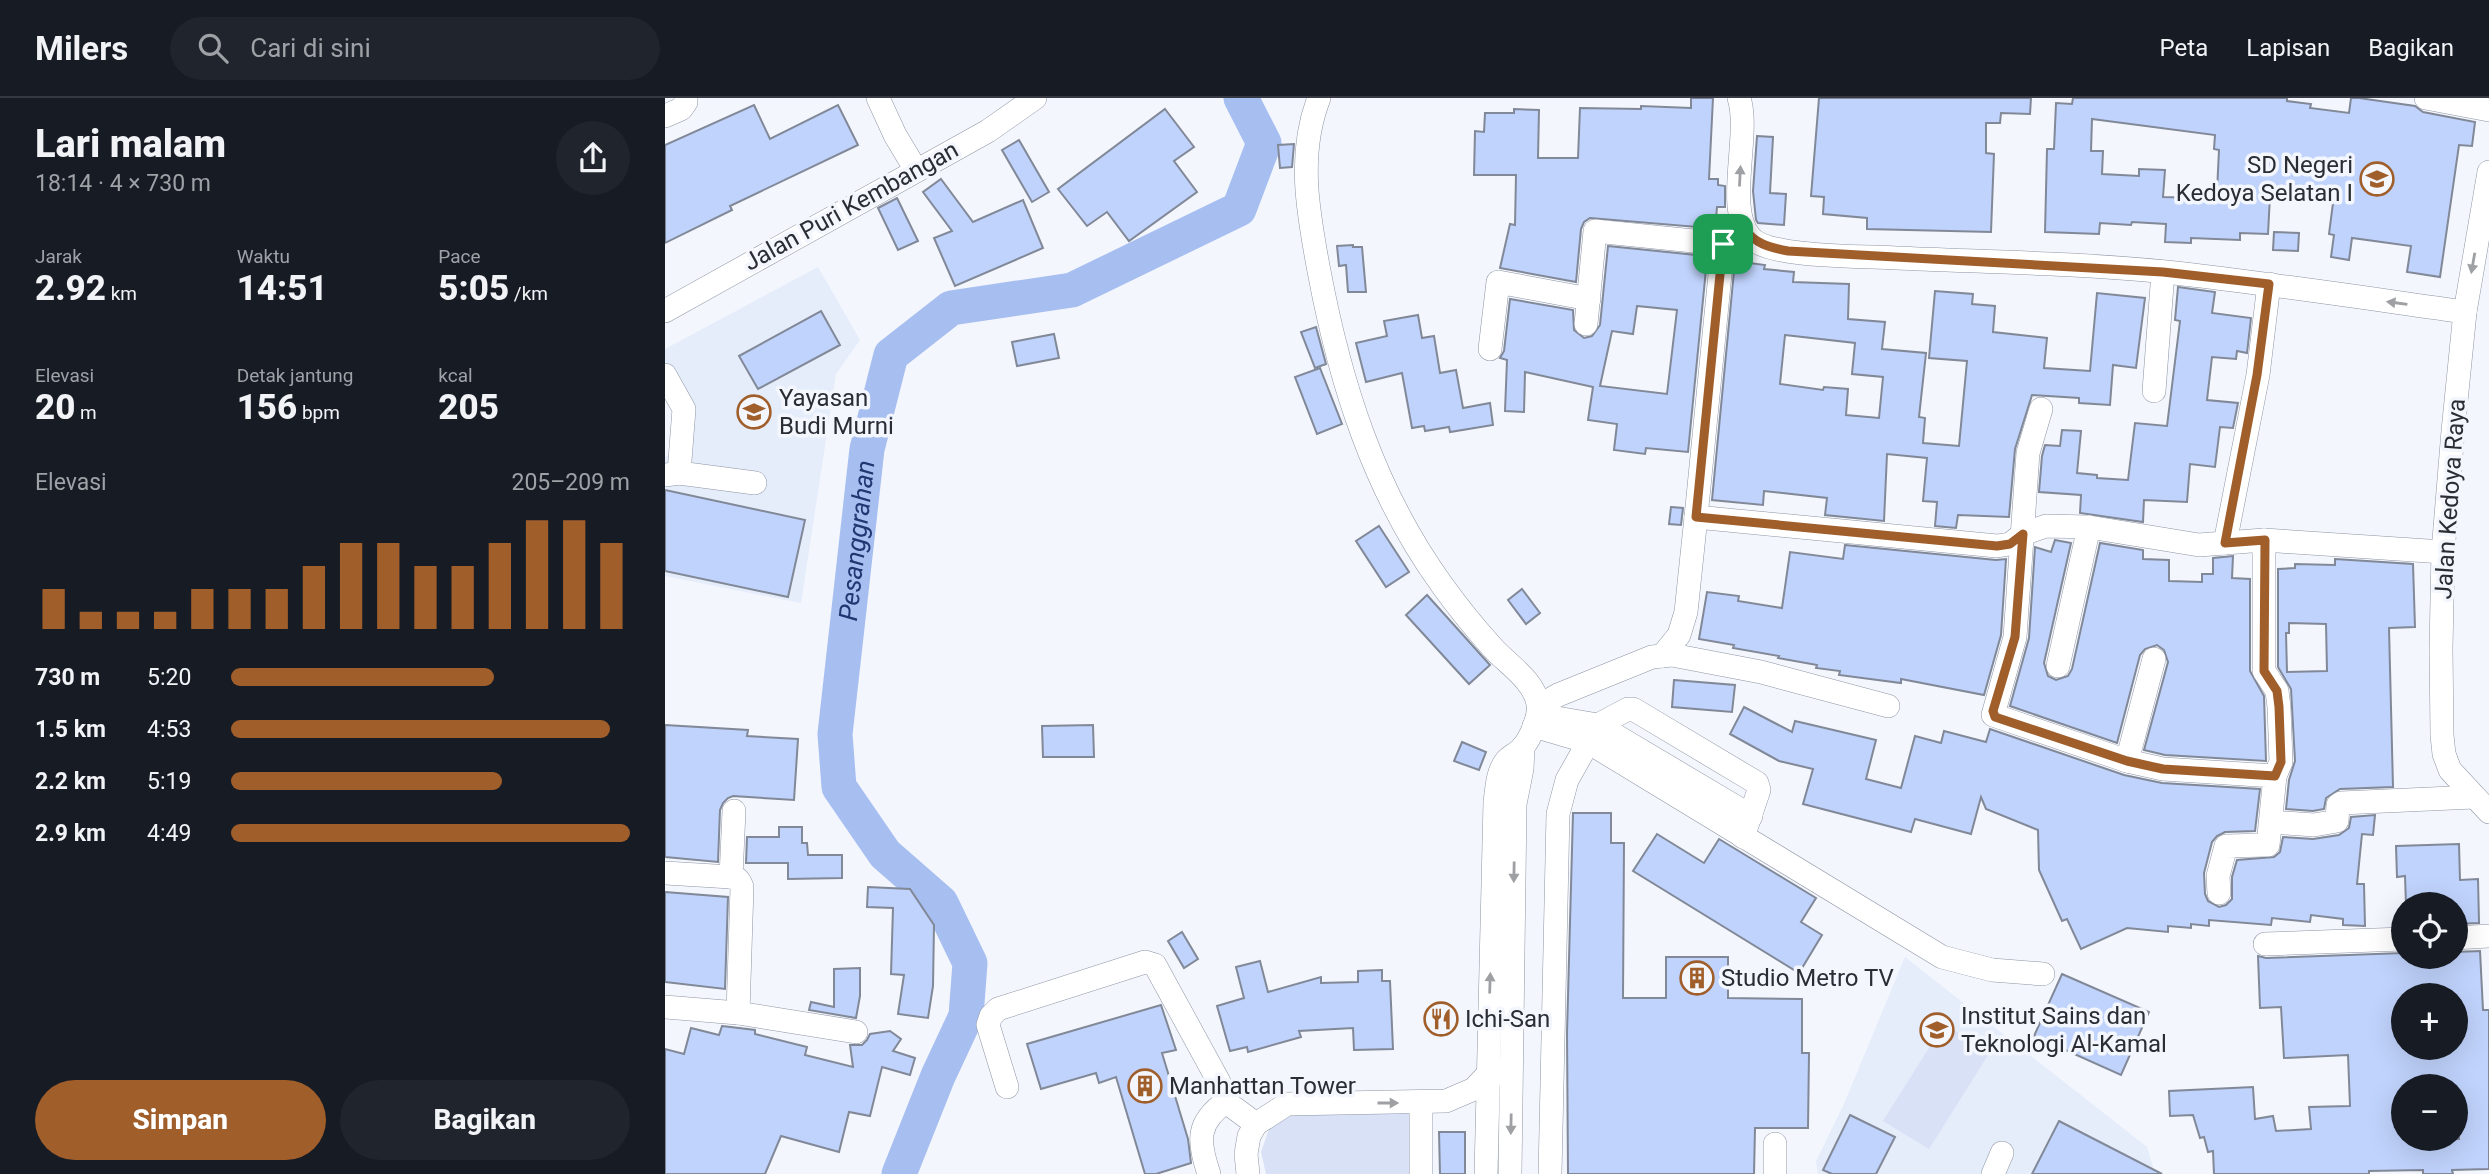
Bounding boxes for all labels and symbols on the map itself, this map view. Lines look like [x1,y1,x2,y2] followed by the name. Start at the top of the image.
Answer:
[739,135,963,277] street label: Jalan Puri Kembangan
[2176,151,2353,207] place label: SD Negeri Kedoya Selatan I
[2358,160,2396,198] school or university icon: SD Negeri Kedoya Selatan I
[1734,164,1745,186] one-way arrow
[1693,214,1753,274] pin
[2467,252,2478,274] one-way arrow
[2386,297,2408,308] one-way arrow
[779,384,894,440] place label: Yayasan Budi Murni
[735,393,773,431] school or university icon: Yayasan Budi Murni
[2429,398,2471,600] street label: Jalan Kedoya Raya
[833,459,881,622] water label: Pesanggrahan
[1508,862,1520,884] one-way arrow
[1678,959,1716,997] building icon: Studio Metro TV
[1721,964,1894,992] place label: Studio Metro TV
[1484,972,1496,994] one-way arrow
[1422,1000,1460,1038] restaurant icon: Ichi-San
[1961,1002,2167,1058] place label: Institut Sains dan Teknologi Al-Kamal
[1465,1005,1550,1033] place label: Ichi-San
[1918,1011,1956,1049] school or university icon: Institut Sains dan Teknologi Al-Kamal
[1126,1067,1164,1105] building icon: Manhattan Tower
[1169,1072,1356,1100] place label: Manhattan Tower
[1377,1097,1399,1109] one-way arrow
[1505,1113,1517,1135] one-way arrow

